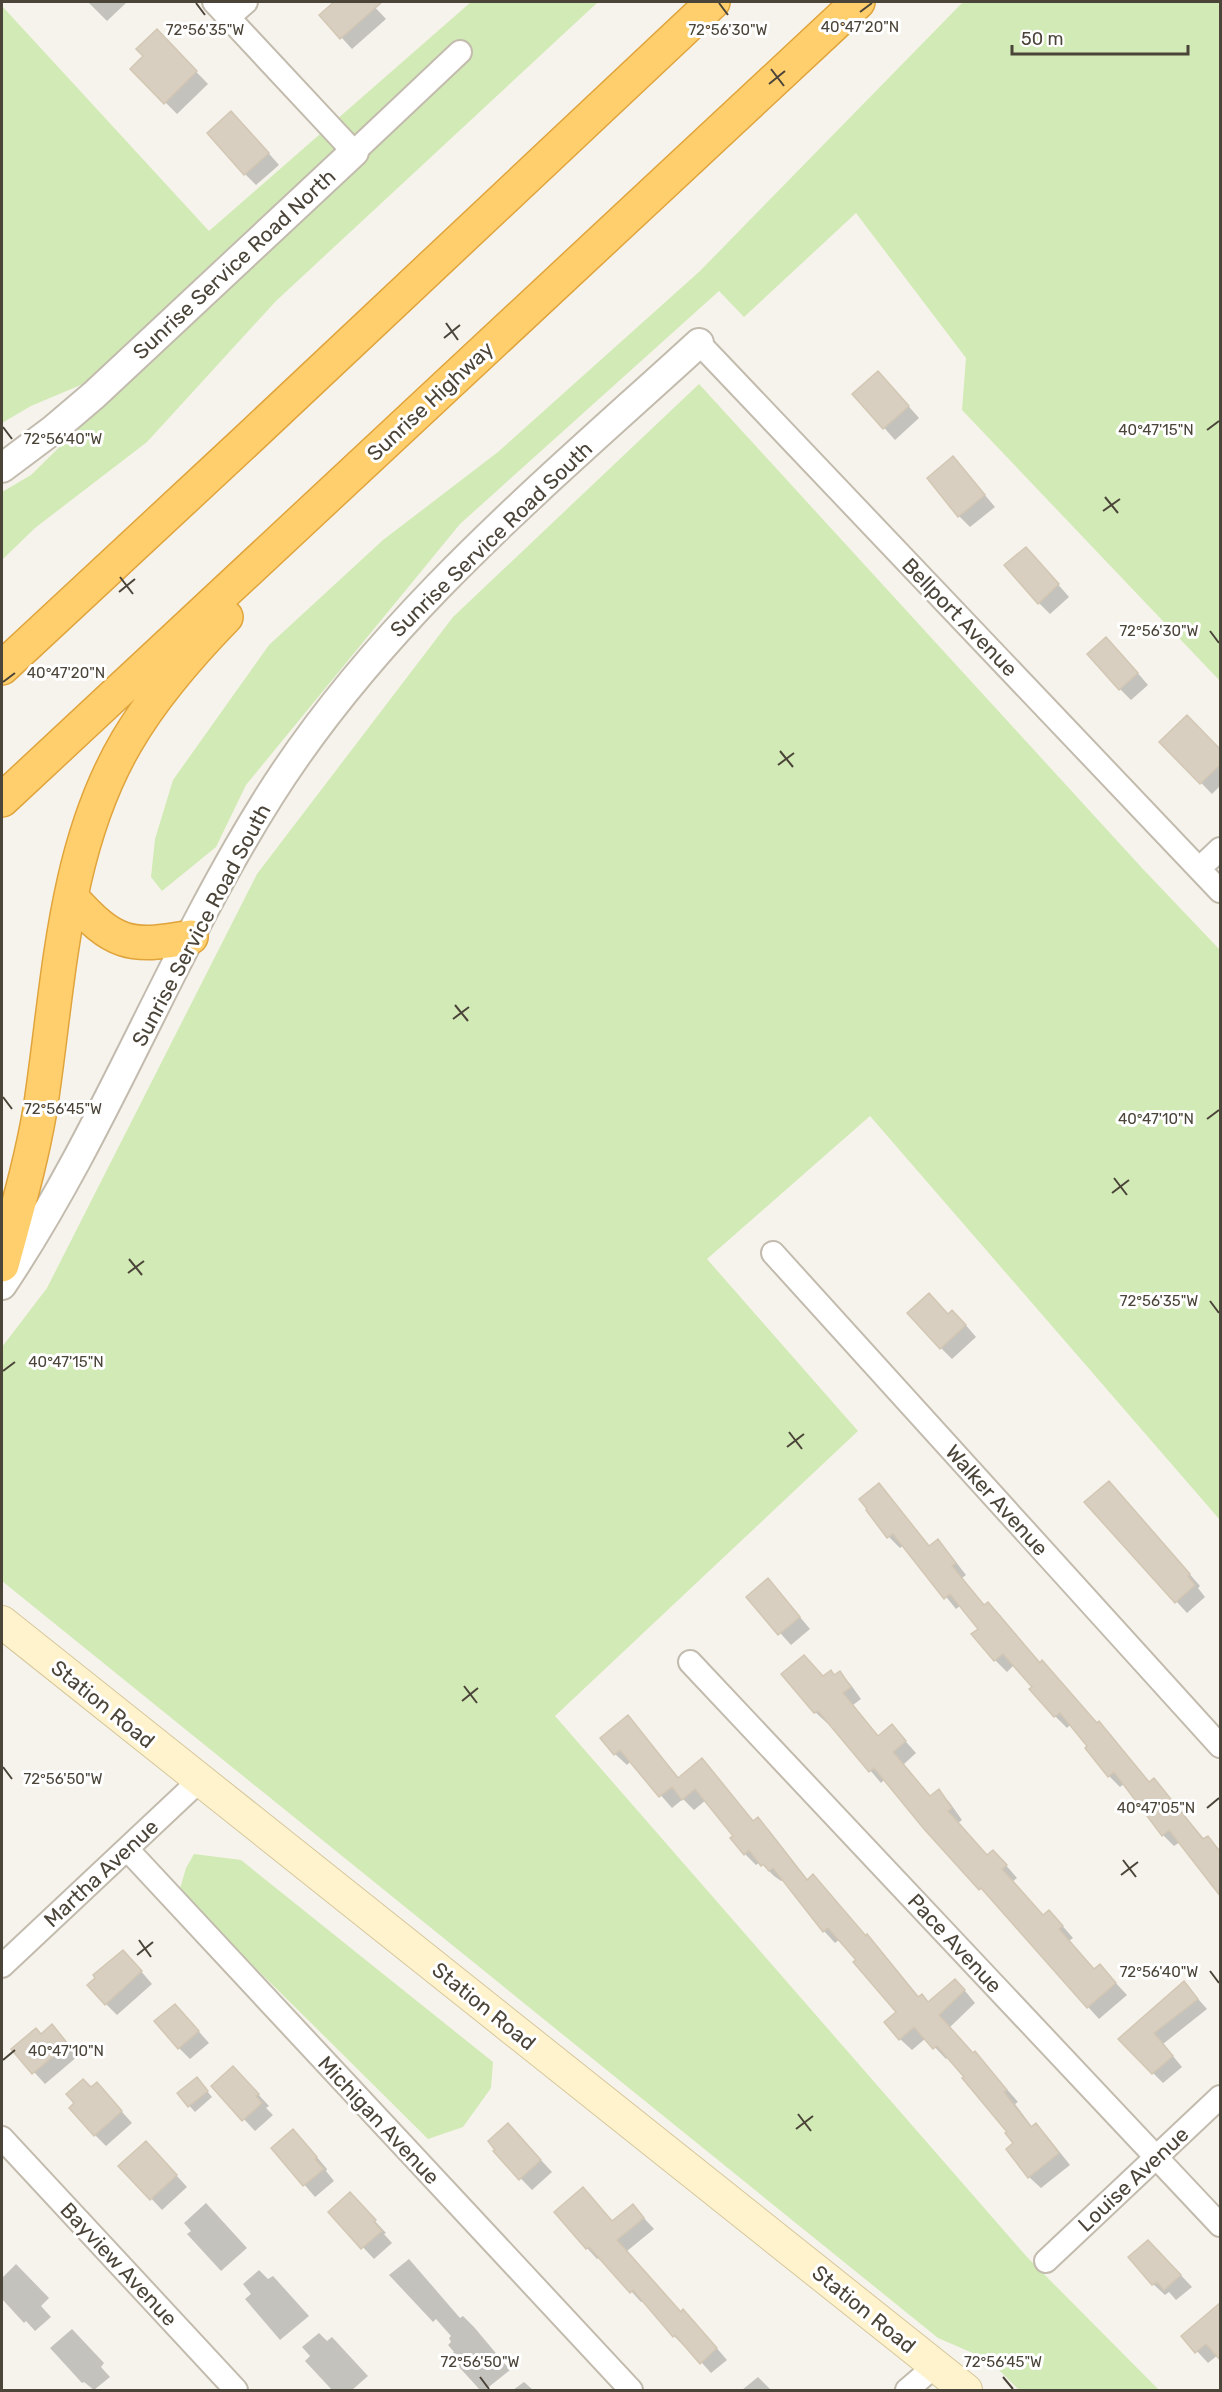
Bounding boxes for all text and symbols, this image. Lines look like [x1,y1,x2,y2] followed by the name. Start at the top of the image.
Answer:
[821,18,899,36] text: 40°47'20"N
[1012,18,1188,56] scale bar
[166,21,244,39] text: 72°56'35"W
[688,21,768,39] text: 72°56'30"W
[1021,28,1064,50] text: 50 m
[128,164,340,364] street label: Sunrise Service Road North
[362,336,499,466] street label: Sunrise Highway
[1118,421,1194,439] text: 40°47'15"N
[24,430,102,448] text: 72°56'40"W
[385,436,597,642] street label: Sunrise Service Road South
[897,553,1023,681] street label: Bellport Avenue
[1119,622,1199,640] text: 72°56'30"W
[27,664,105,682] text: 40°47'20"N
[126,800,276,1050] street label: Sunrise Service Road South
[24,1100,102,1118] text: 72°56'45"W
[1118,1110,1194,1128] text: 40°47'10"N
[1120,1292,1198,1310] text: 72°56'35"W
[28,1353,104,1371] text: 40°47'15"N
[941,1439,1053,1561] street label: Walker Avenue
[46,1655,160,1753] street label: Station Road
[23,1770,103,1788] text: 72°56'50"W
[1117,1799,1195,1817] text: 40°47'05"N
[39,1814,163,1932] street label: Martha Avenue
[903,1888,1007,1998] street label: Pace Avenue
[427,1957,541,2055] street label: Station Road
[1120,1963,1198,1981] text: 72°56'40"W
[28,2042,104,2060] text: 40°47'10"N
[313,2051,445,2189] street label: Michigan Avenue
[1073,2121,1193,2237] street label: Louise Avenue
[55,2197,183,2331] street label: Bayview Avenue
[807,2260,921,2358] street label: Station Road
[440,2353,520,2371] text: 72°56'50"W
[964,2353,1042,2371] text: 72°56'45"W

